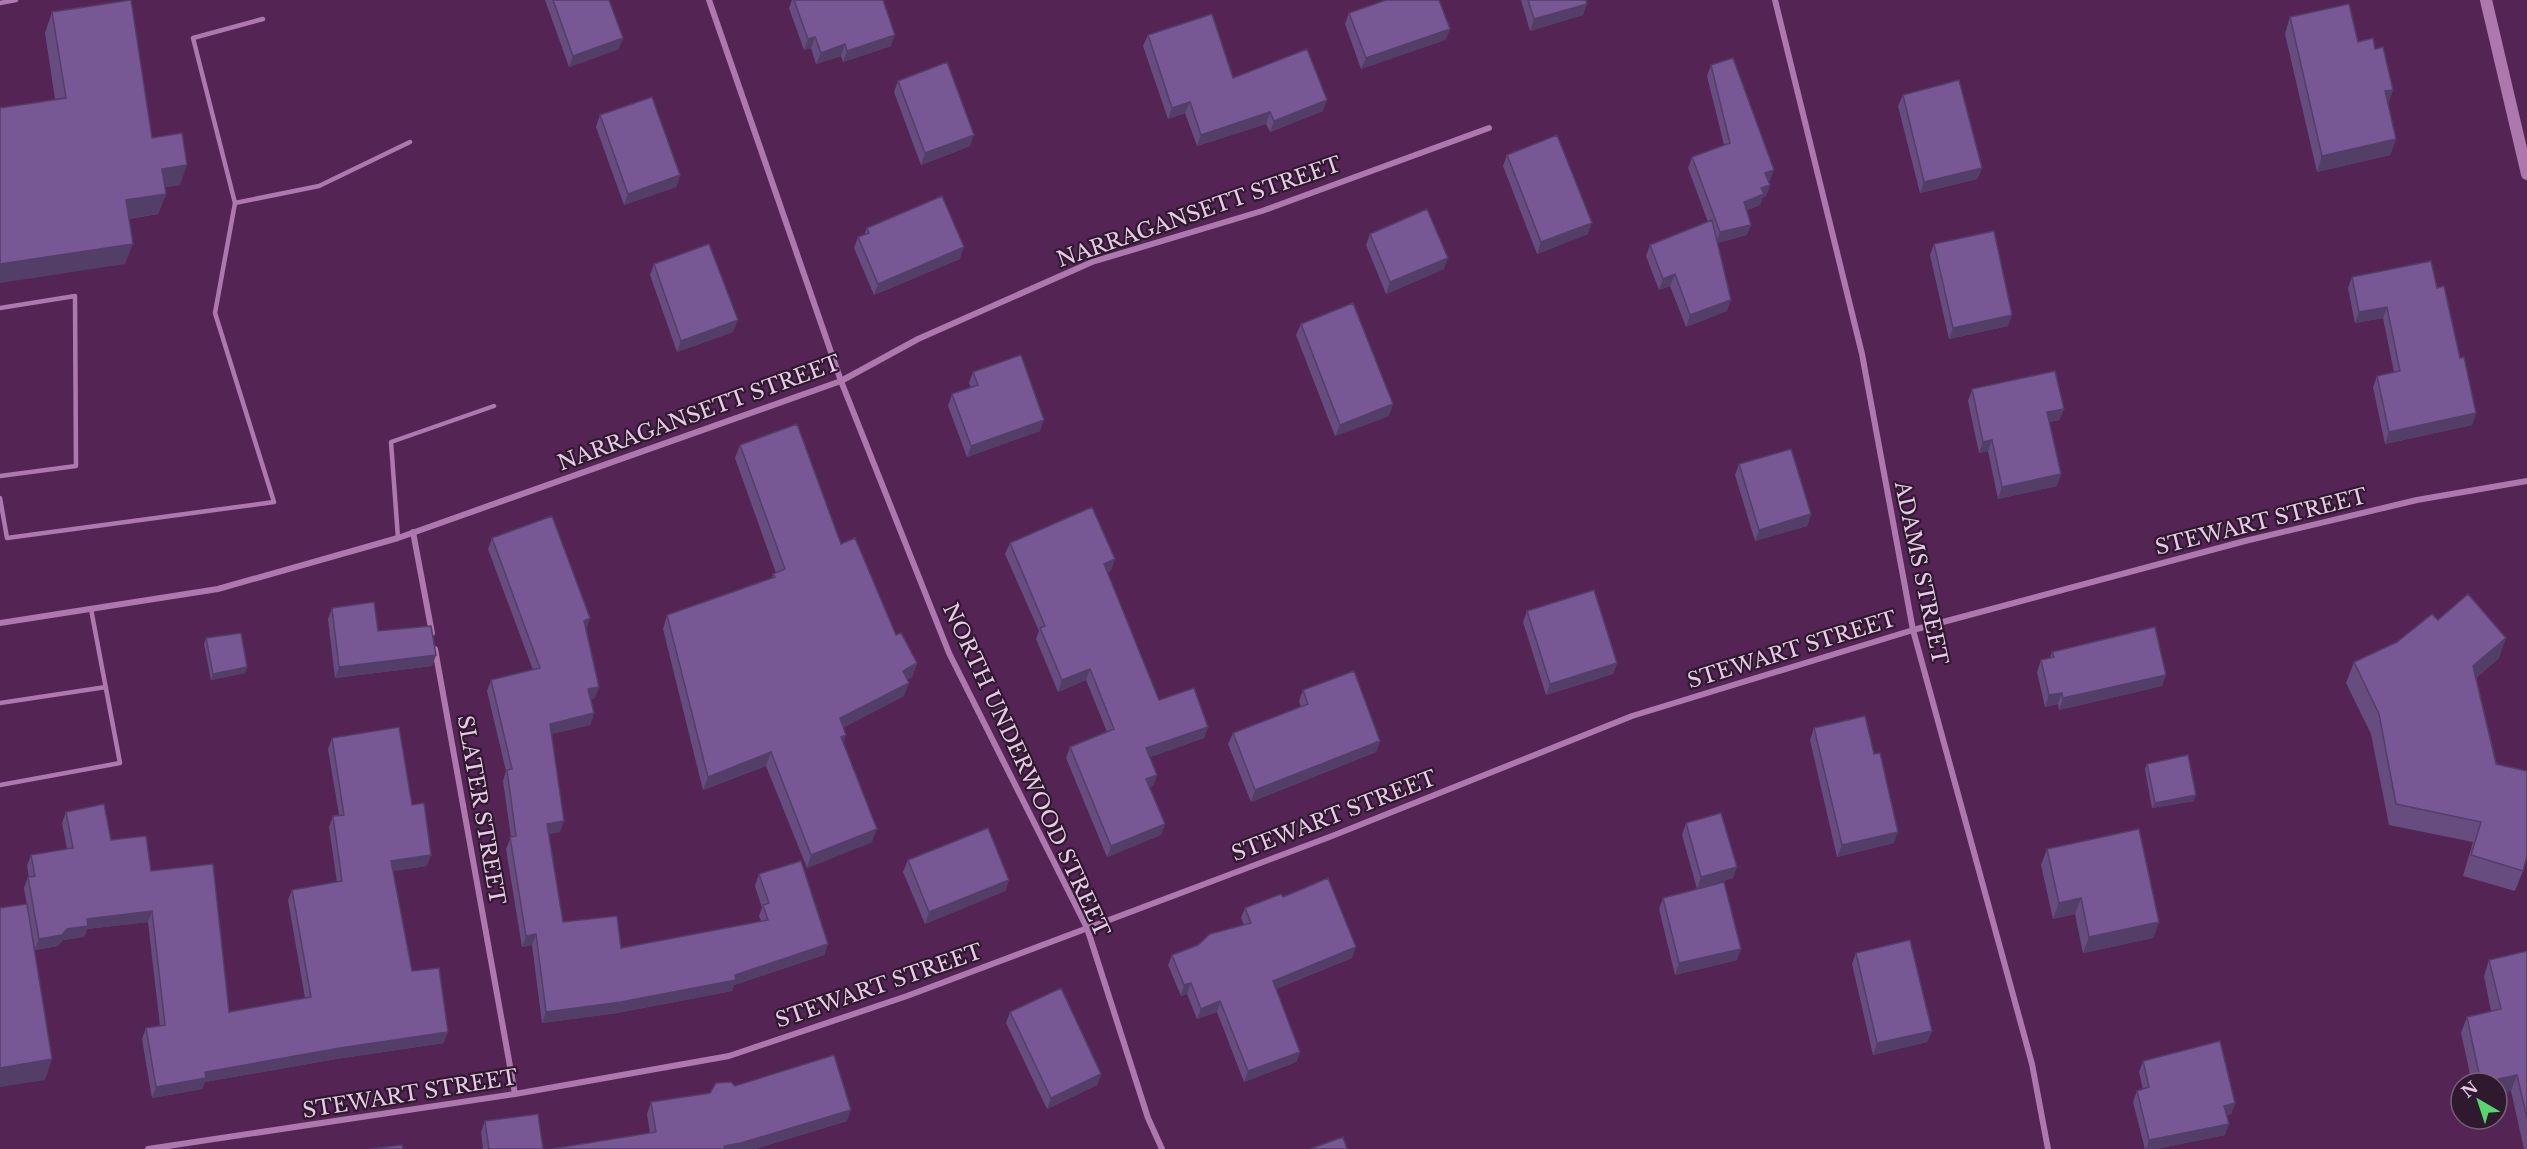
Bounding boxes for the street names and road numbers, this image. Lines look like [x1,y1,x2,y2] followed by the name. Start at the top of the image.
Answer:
[1053,151,1345,273] street label: NARRAGANSETT STREET
[554,350,844,476] street label: NARRAGANSETT STREET
[1889,478,1953,667] street label: ADAMS STREET
[2152,483,2370,561] street label: STEWART STREET
[937,599,1115,941] street label: NORTH UNDERWOOD STREET
[1684,606,1900,694] street label: STEWART STREET
[452,713,510,907] street label: SLATER STREET
[1228,765,1440,867] street label: STEWART STREET
[772,938,986,1034] street label: STEWART STREET
[301,1064,520,1124] street label: STEWART STREET

